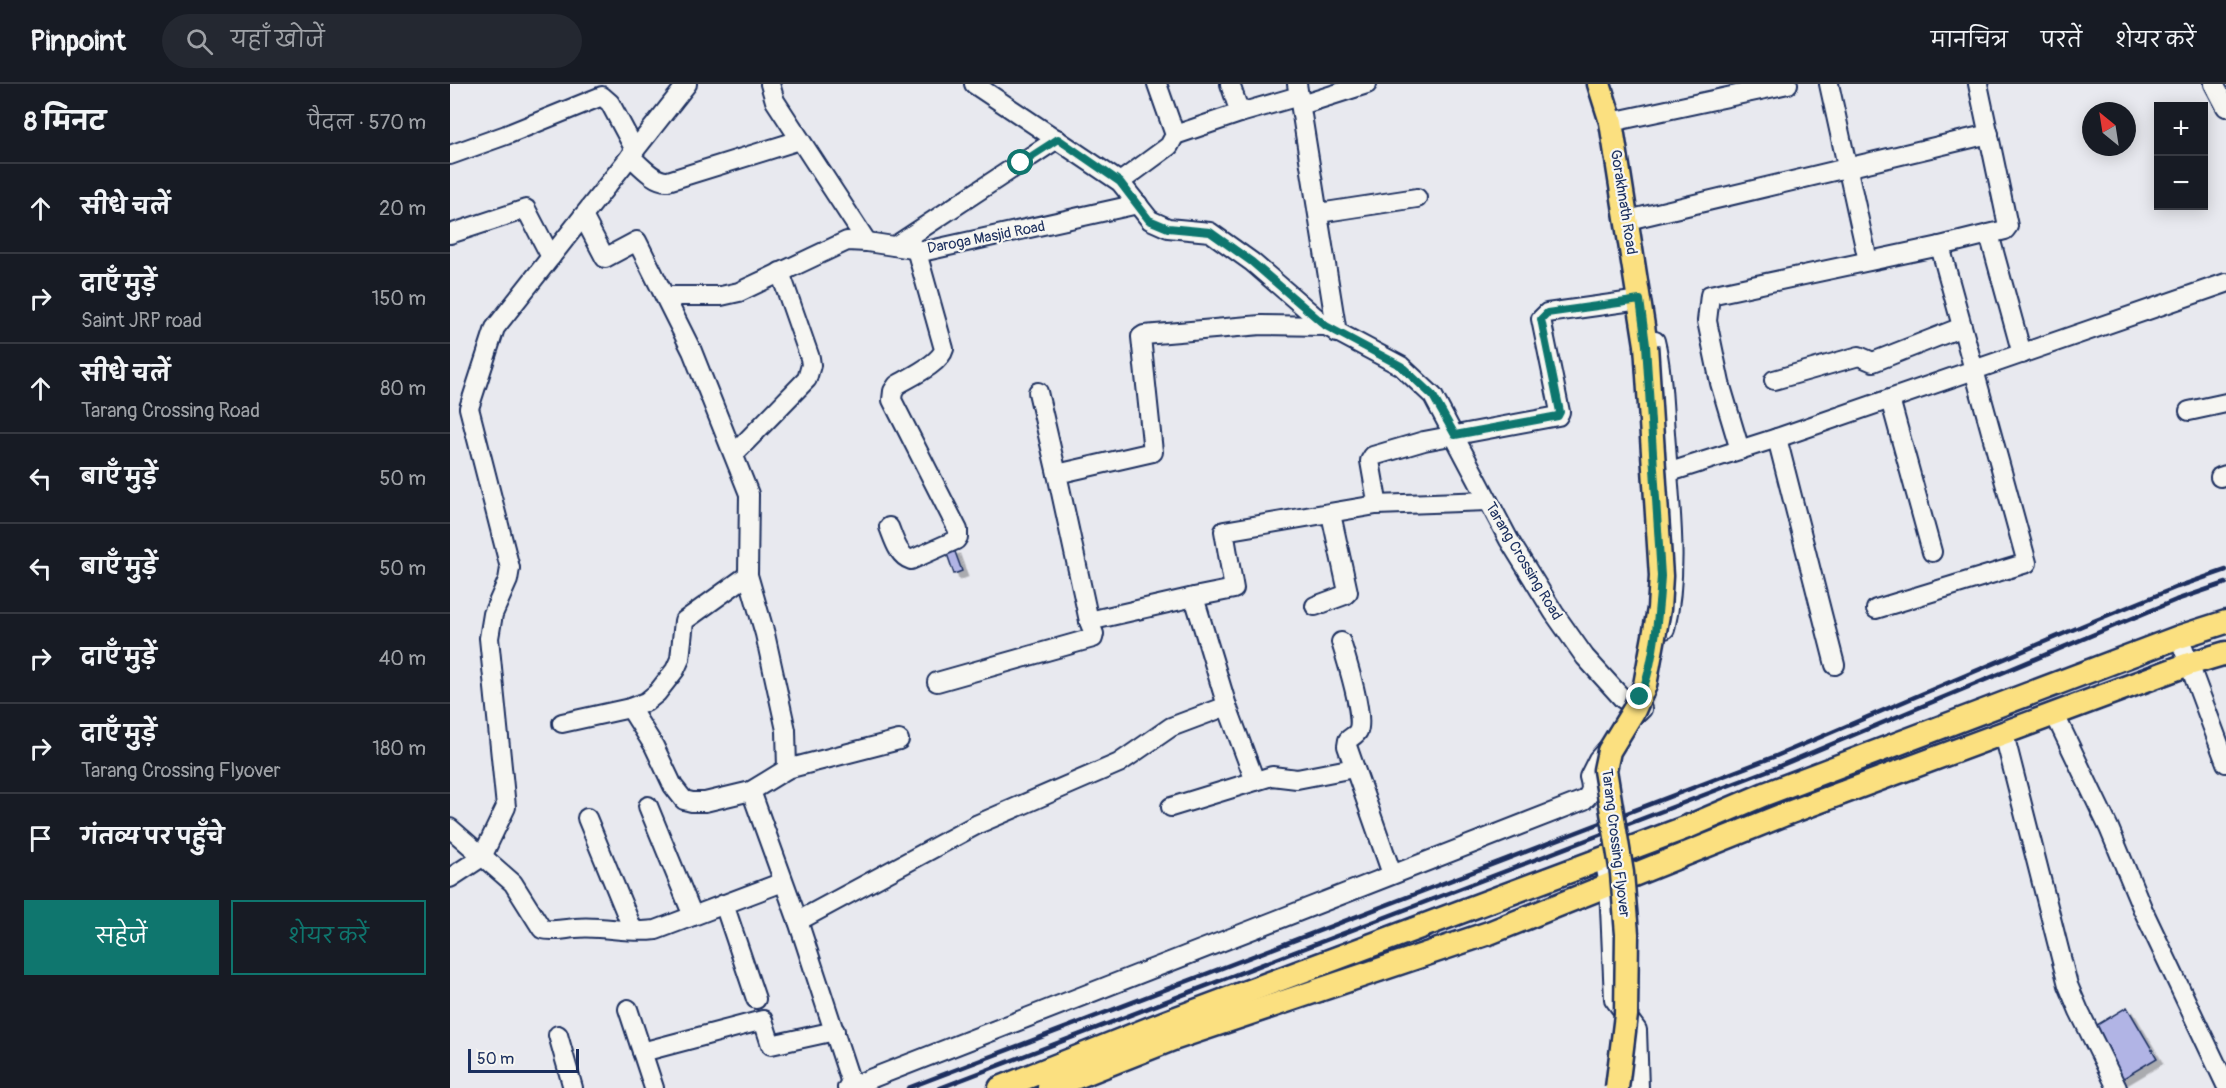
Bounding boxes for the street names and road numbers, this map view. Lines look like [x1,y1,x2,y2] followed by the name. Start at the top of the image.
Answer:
[1606,148,1641,256] street label: Gorakhnath Road
[926,217,1047,258] street label: Daroga Masjid Road
[1481,499,1566,624] street label: Tarang Crossing Road
[1597,768,1634,919] street label: Tarang Crossing Flyover

